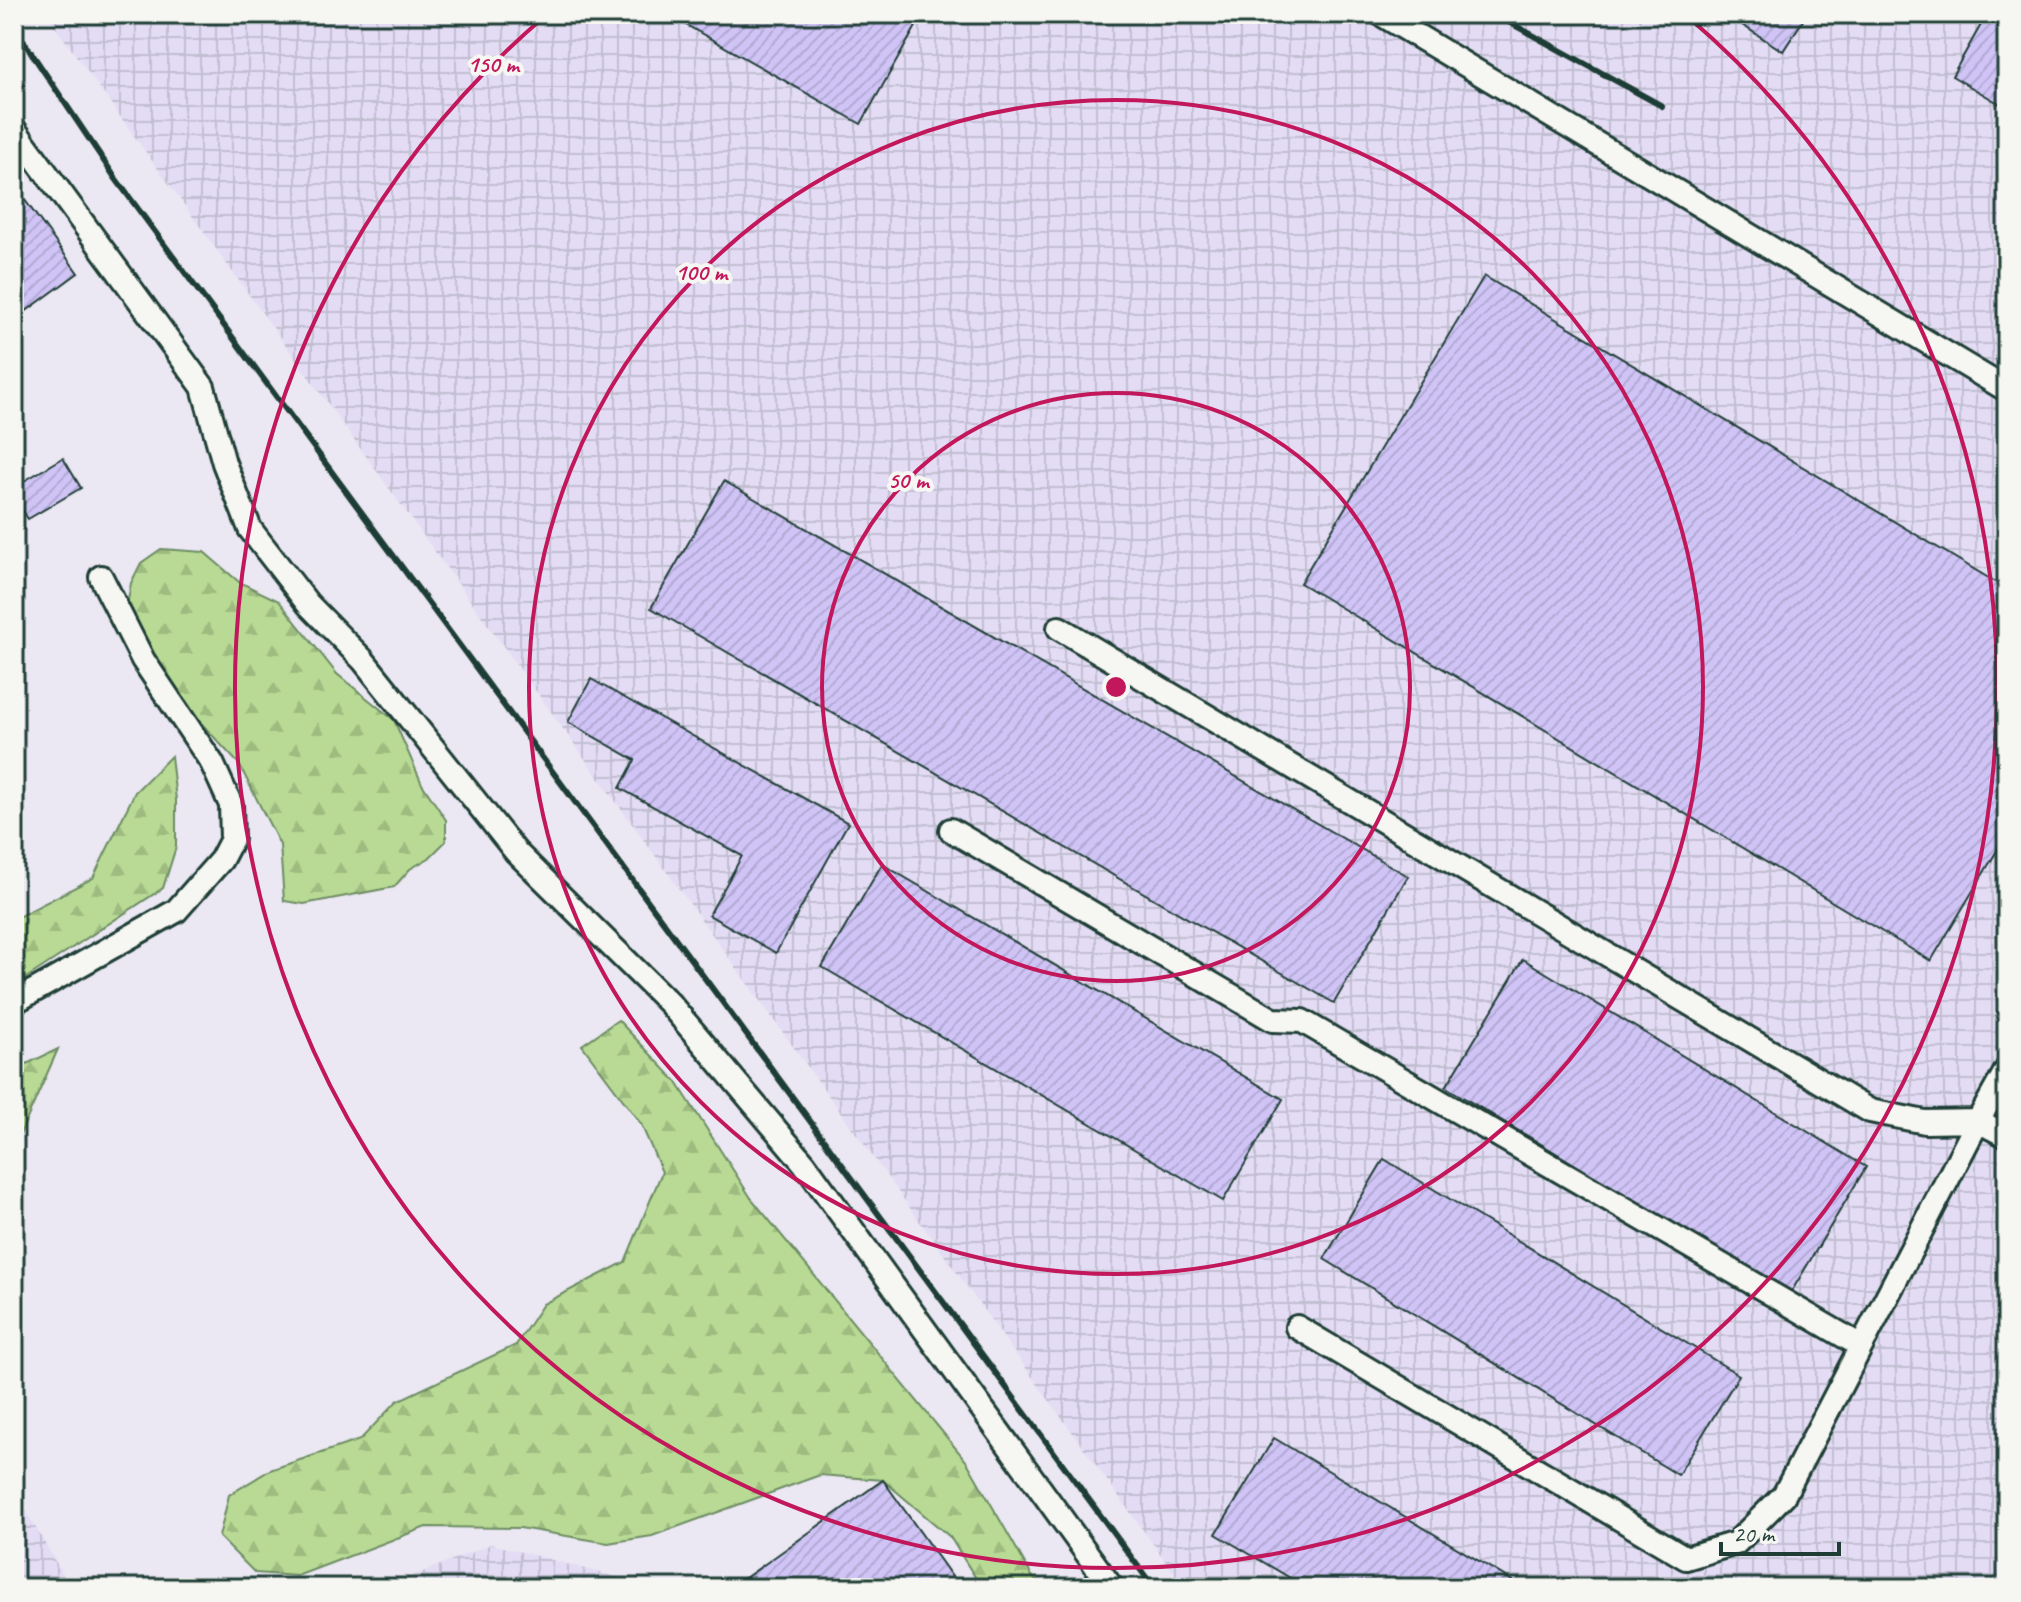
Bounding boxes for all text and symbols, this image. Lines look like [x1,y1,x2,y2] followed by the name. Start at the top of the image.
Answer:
[467,49,521,79] text: 150 m
[675,257,729,287] text: 100 m
[888,465,931,495] text: 50 m
[1102,673,1130,701] centre of rings
[1721,1506,1839,1556] scale bar
[1733,1519,1776,1549] text: 20 m

